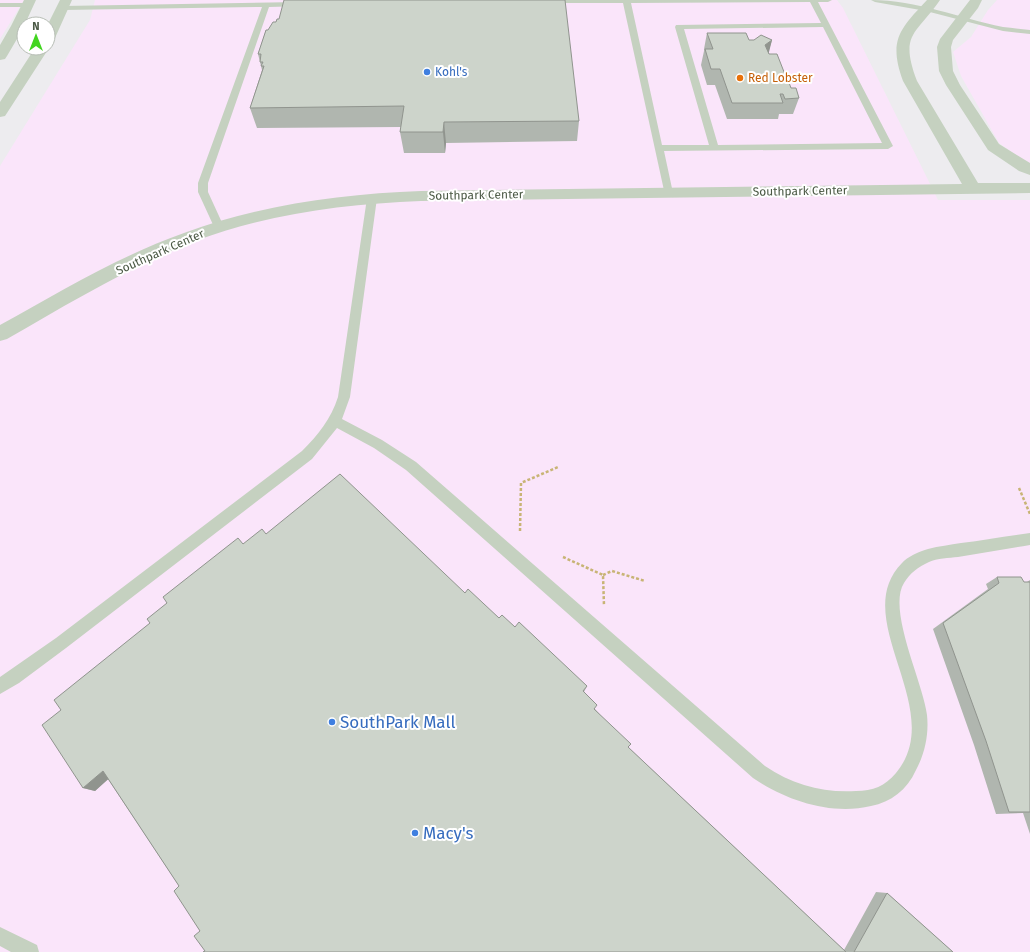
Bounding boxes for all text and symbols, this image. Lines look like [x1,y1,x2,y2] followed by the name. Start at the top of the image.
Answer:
[16,16,56,56] north arrow
[32,20,40,33] text: N
[435,65,468,79] place label: Kohl's
[422,67,432,77] marker: Kohl's
[748,71,813,85] place label: Red Lobster
[735,73,745,83] marker: Red Lobster
[753,183,848,199] street label: Southpark Center
[429,187,524,203] street label: Southpark Center
[114,226,206,278] street label: Southpark Center
[340,712,455,733] place label: SouthPark Mall
[327,717,337,727] marker: SouthPark Mall
[423,823,474,844] place label: Macy's
[410,828,420,838] marker: Macy's

